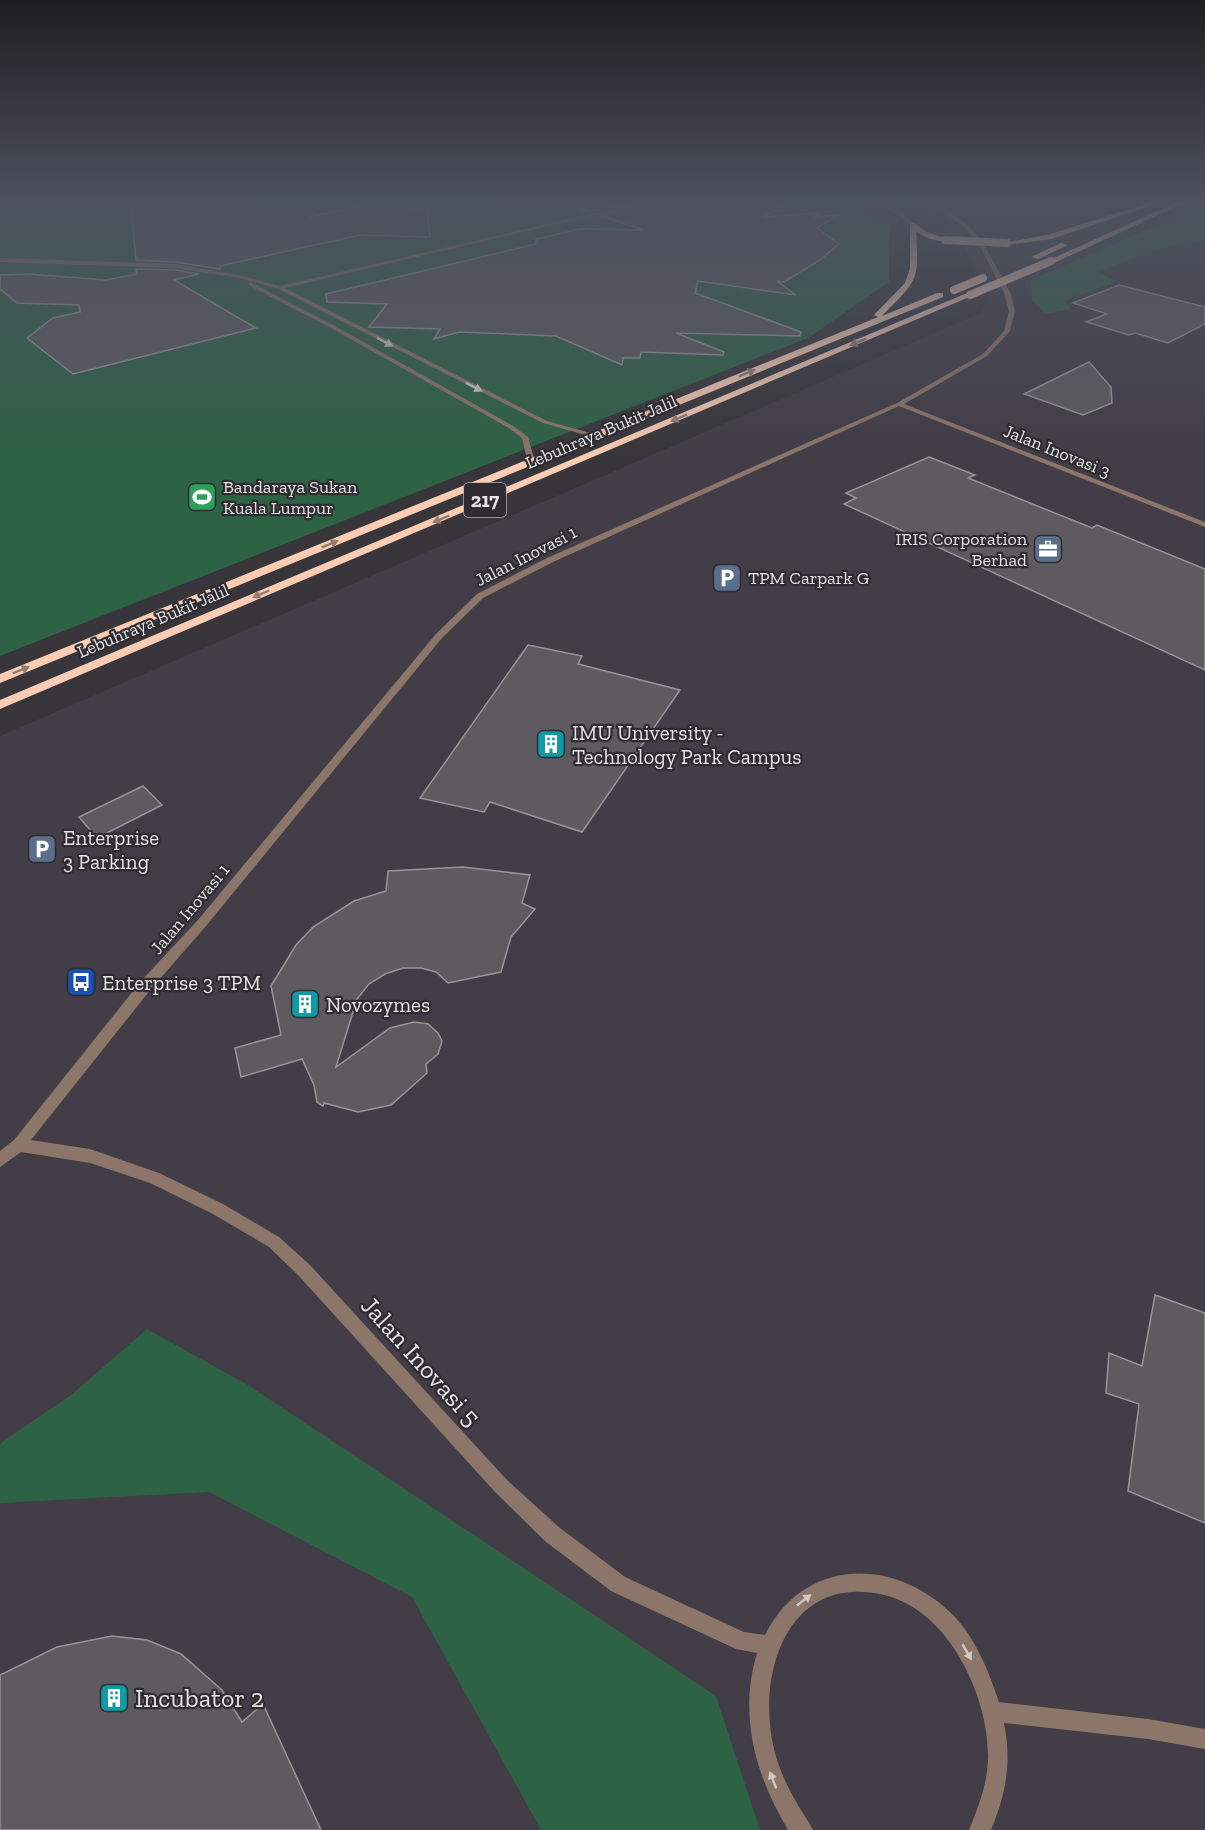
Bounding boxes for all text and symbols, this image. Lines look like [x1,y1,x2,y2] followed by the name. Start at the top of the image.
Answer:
[376,336,394,346] one-way arrow
[850,338,867,347] one-way arrow
[739,368,757,378] one-way arrow
[466,382,483,391] one-way arrow
[522,390,680,474] street label: Lebuhraya Bukit Jalil
[669,413,687,423] one-way arrow
[1000,420,1114,482] street label: Jalan Inovasi 3
[223,476,358,519] place label: Bandaraya Sukan Kuala Lumpur
[186,481,218,513] sports icon: Bandaraya Sukan Kuala Lumpur
[464,483,506,517] road number: 217
[432,515,450,524] one-way arrow
[471,521,581,591] street label: Jalan Inovasi 1
[896,528,1028,571] place label: IRIS Corporation Berhad
[1032,533,1064,565] office icon: IRIS Corporation Berhad
[321,539,339,548] one-way arrow
[711,562,743,594] parking icon: TPM Carpark G
[748,567,869,589] place label: TPM Carpark G
[74,579,232,663] street label: Lebuhraya Bukit Jalil
[252,589,270,599] one-way arrow
[13,665,31,675] one-way arrow
[572,720,802,769] place label: IMU University - Technology Park Campus
[535,728,567,760] building icon: IMU University - Technology Park Campus
[63,825,159,874] place label: Enterprise 3 Parking
[26,833,58,865] parking icon: Enterprise 3 Parking
[146,859,234,959] street label: Jalan Inovasi 1
[65,966,97,998] bus stop icon: Enterprise 3 TPM
[102,970,261,995] place label: Enterprise 3 TPM
[289,988,321,1020] building icon: Novozymes
[326,992,430,1017] place label: Novozymes
[354,1289,488,1433] street label: Jalan Inovasi 5
[796,1594,812,1606] one-way arrow
[962,1644,972,1661] one-way arrow
[98,1682,130,1714] building icon: Incubator 2
[135,1682,264,1714] place label: Incubator 2
[768,1770,778,1788] one-way arrow

